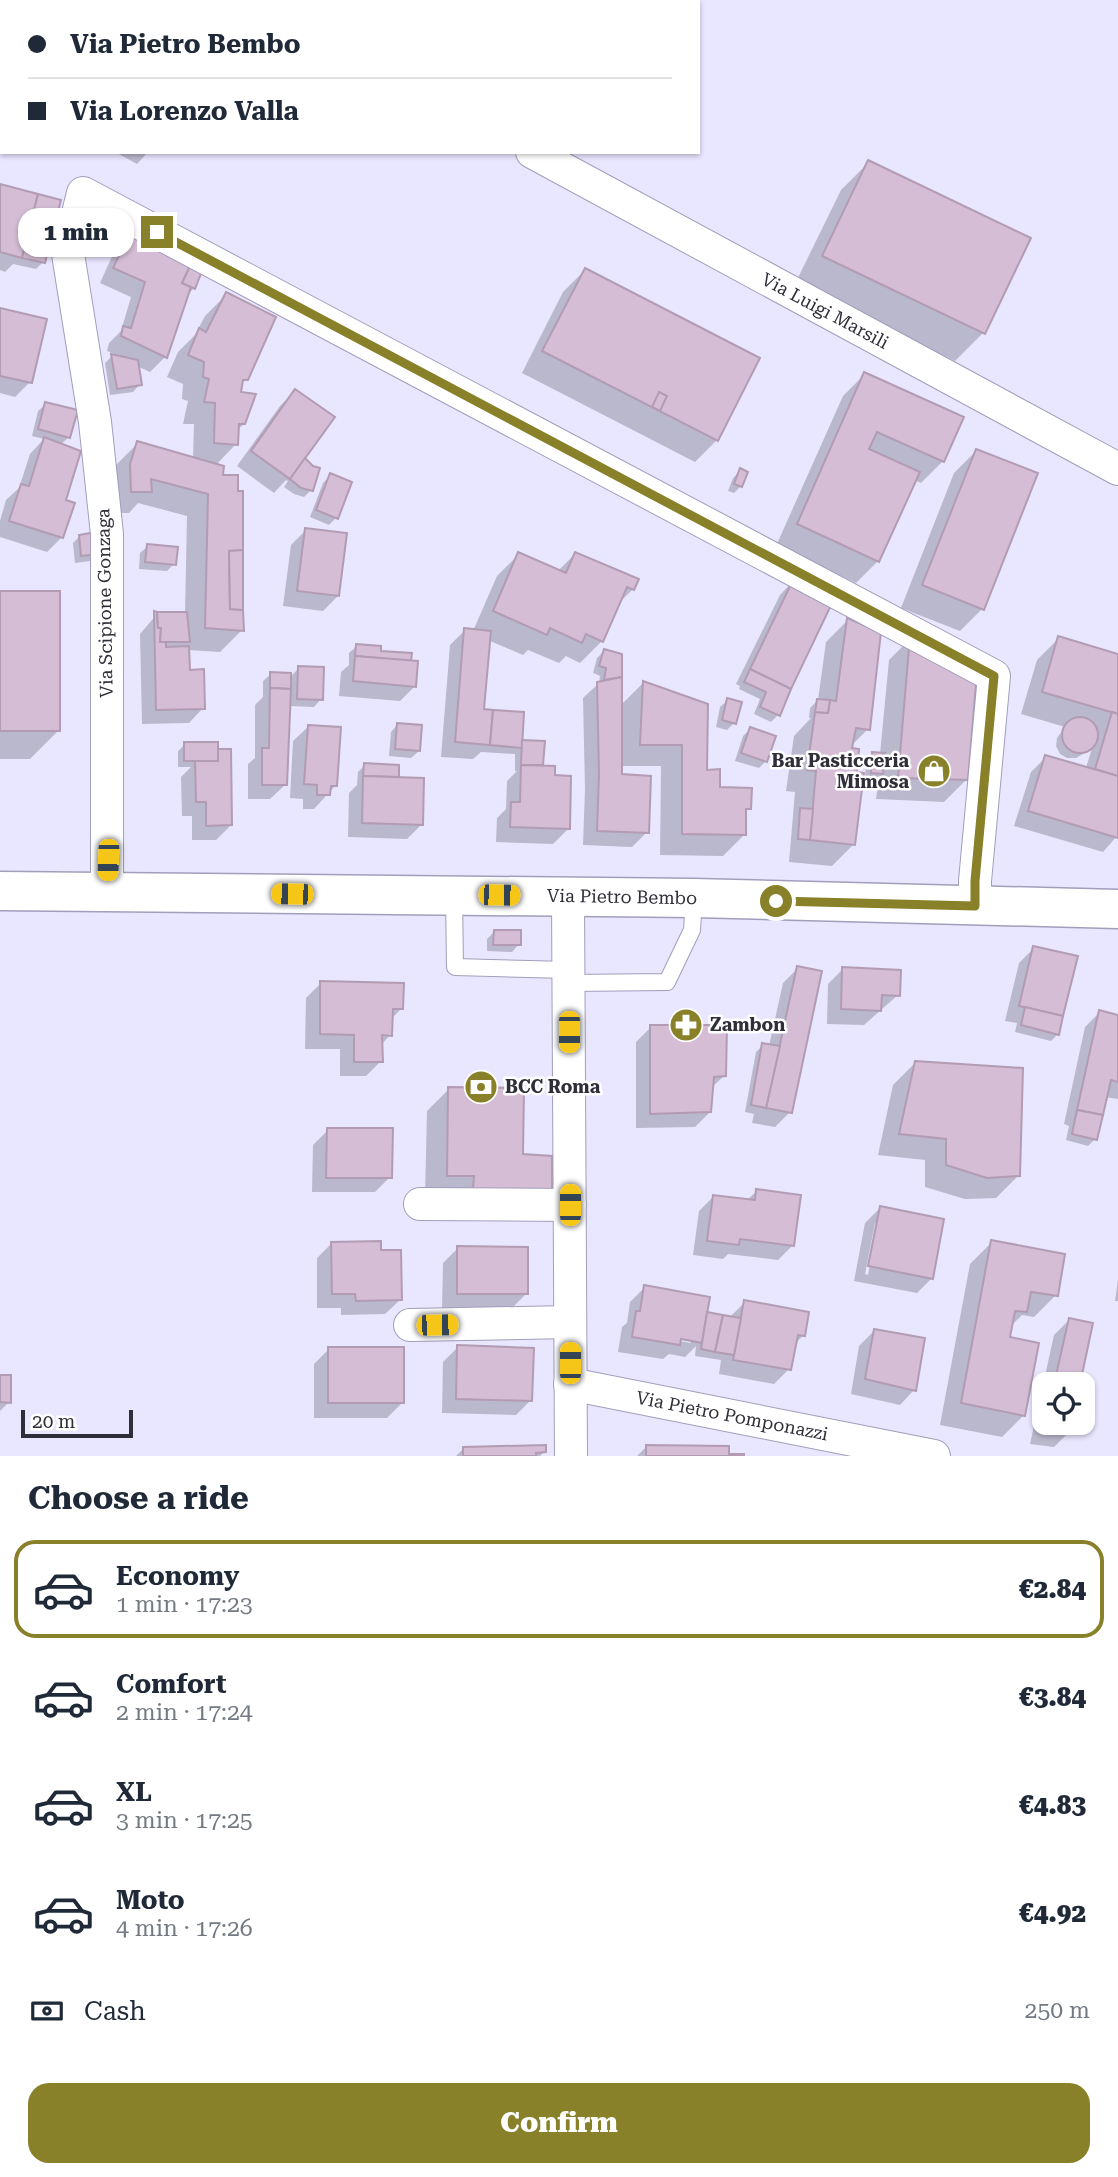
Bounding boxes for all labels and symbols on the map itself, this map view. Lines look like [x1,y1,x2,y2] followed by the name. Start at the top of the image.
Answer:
[17,208,132,256] callout: 1 min
[141,216,173,248] route end
[758,268,893,353] street label: Via Luigi Marsili
[92,508,117,698] street label: Via Scipione Gonzaga
[772,750,909,792] place label: Bar Pasticceria Mimosa
[915,752,953,790] shop icon: Bar Pasticceria Mimosa
[97,839,120,881] car
[271,883,314,905] car
[478,884,521,906] car
[547,885,697,908] street label: Via Pietro Bembo
[760,885,792,917] route start
[667,1006,705,1044] pharmacy icon: Zambon
[559,1011,580,1053] car
[710,1014,785,1035] place label: Zambon
[462,1068,500,1106] bank icon: BCC Roma
[505,1076,601,1097] place label: BCC Roma
[560,1184,581,1226] car
[416,1314,459,1336] car
[560,1342,581,1384] car
[634,1387,830,1444] street label: Via Pietro Pomponazzi
[21,1407,133,1439] scale bar

